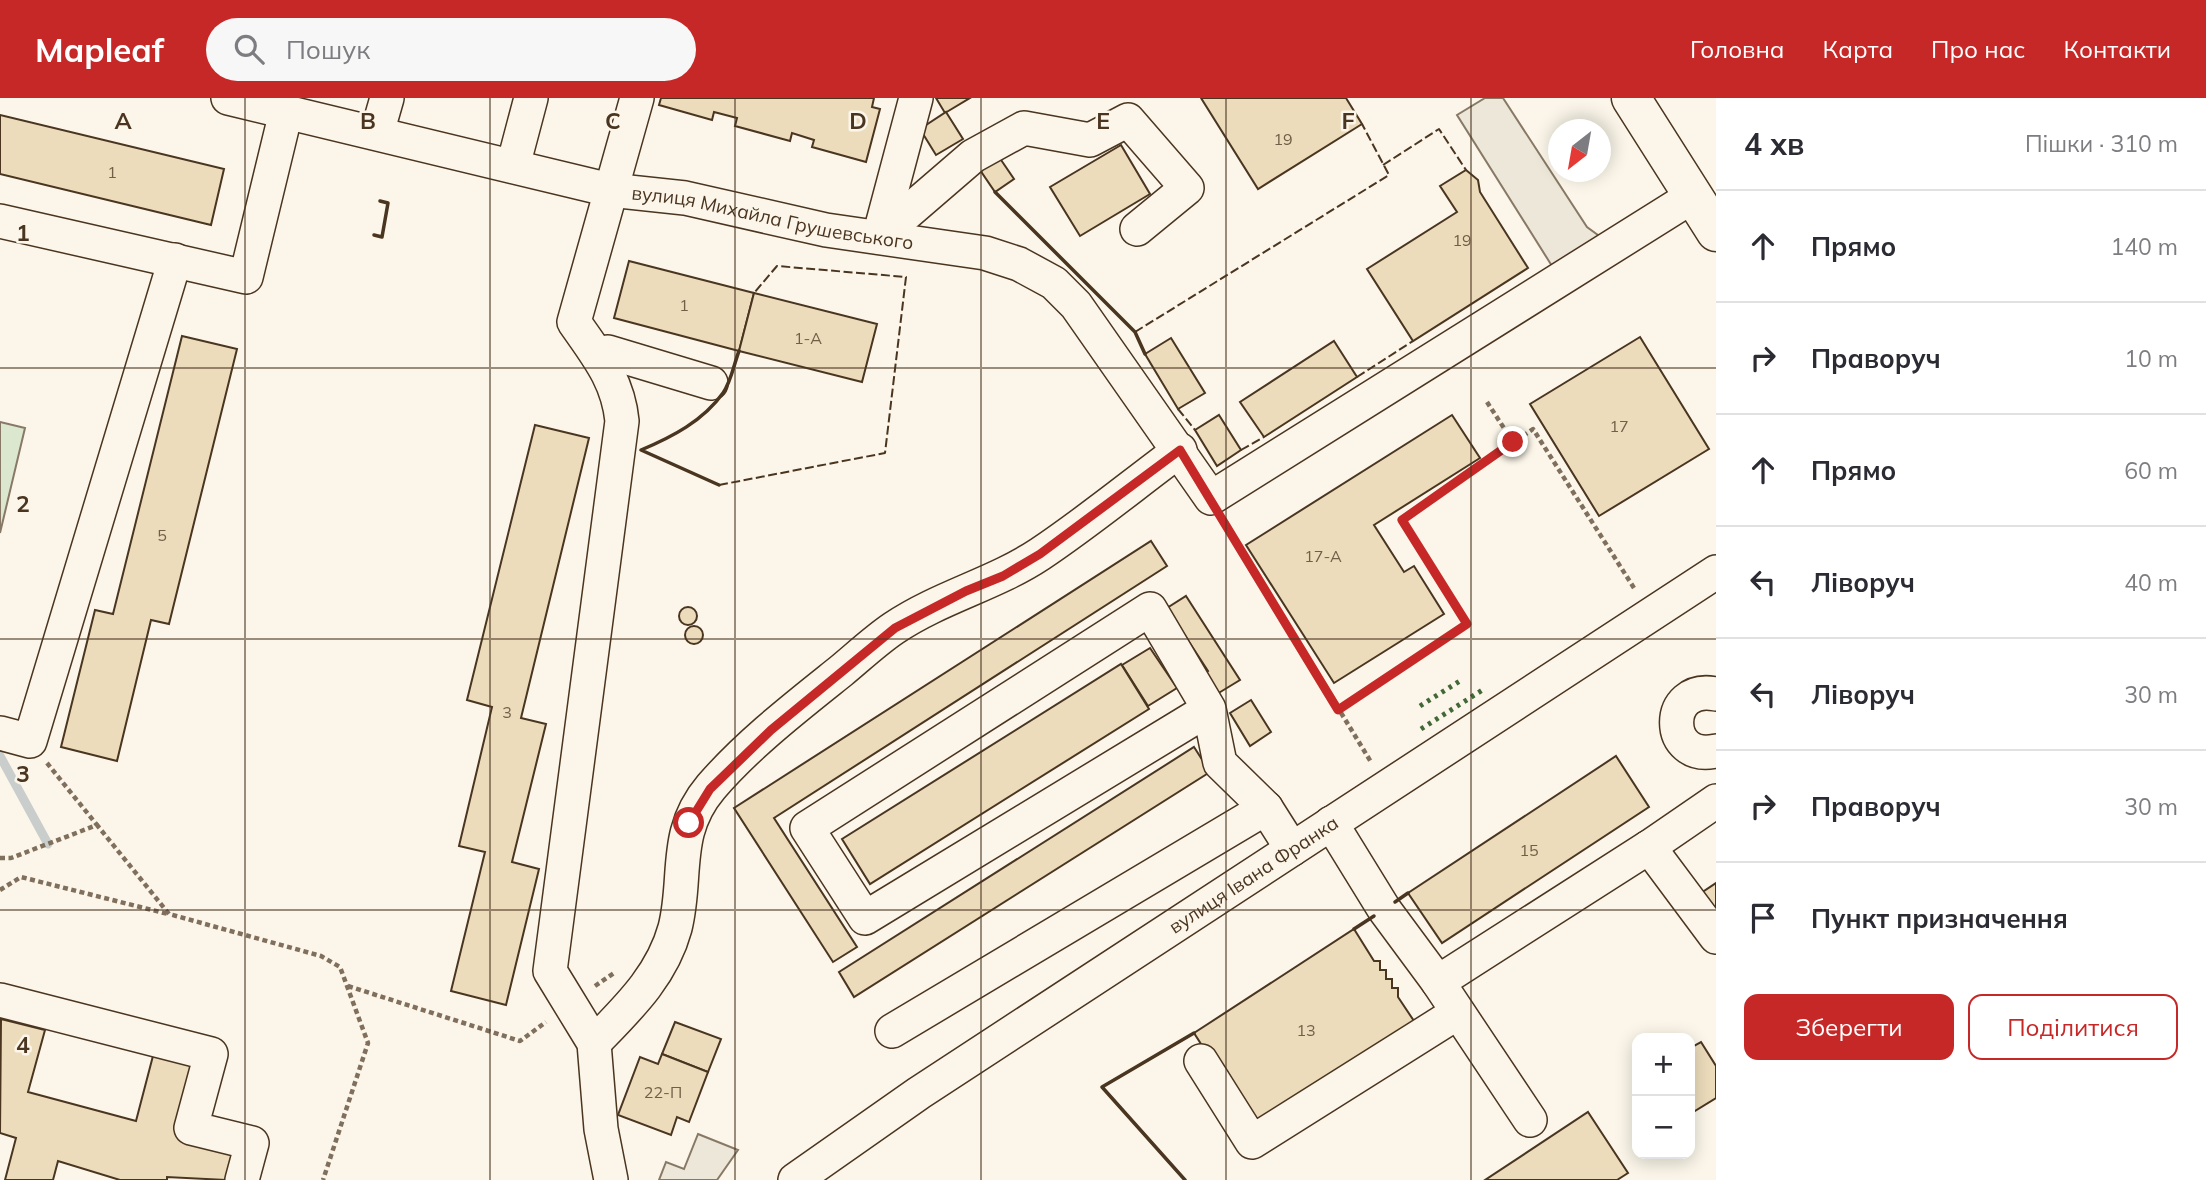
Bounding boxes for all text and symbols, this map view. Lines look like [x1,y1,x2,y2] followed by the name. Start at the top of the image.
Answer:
[206,18,696,81] search box
[35,29,164,70] text: Mapleaf
[230,30,268,68] icon: search
[286,33,370,66] text: Пошук
[1690,34,1784,64] text: Головна
[1822,34,1893,64] text: Карта
[1931,34,2025,64] text: Про нас
[2063,34,2171,64] text: Контакти
[114,106,132,135] text: A
[360,106,376,135] text: B
[605,106,621,135] text: C
[849,106,867,135] text: D
[1096,106,1110,135] text: E
[1341,106,1355,135] text: F
[1548,119,1611,182] north arrow
[1744,125,1804,163] text: 4 хв
[1273,129,1293,149] house number: 19
[2025,129,2178,158] text: Пішки · 310 m
[107,162,117,182] house number: 1
[630,180,915,255] street label: вулиця Михайла Грушевського
[16,218,30,247] text: 1
[1744,227,1782,265] icon: ahead
[1452,230,1472,250] house number: 19
[1811,230,1896,263] text: Прямо
[2110,232,2178,261] text: 140 m
[679,295,689,315] house number: 1
[794,328,822,348] house number: 1-А
[1744,339,1782,377] icon: right
[1811,342,1941,375] text: Праворуч
[2124,344,2178,373] text: 10 m
[1609,416,1629,436] house number: 17
[1497,426,1528,457] route end
[1744,451,1782,489] icon: ahead
[1811,454,1896,487] text: Прямо
[2124,456,2178,485] text: 60 m
[16,489,30,518] text: 2
[157,525,167,545] house number: 5
[1304,546,1342,566] house number: 17-А
[1744,563,1782,601] icon: left
[1811,566,1915,599] text: Ліворуч
[2124,568,2178,597] text: 40 m
[1744,675,1782,713] icon: left
[1811,678,1915,711] text: Ліворуч
[2124,680,2178,709] text: 30 m
[502,702,512,722] house number: 3
[16,759,30,788] text: 3
[1744,787,1782,825] icon: right
[1811,790,1941,823] text: Праворуч
[2124,792,2178,821] text: 30 m
[673,807,704,838] route start
[1164,810,1343,939] street label: вулиця Івана Франка
[1519,840,1539,860] house number: 15
[1744,899,1782,937] icon: arrive
[1811,902,2068,935] text: Пункт призначення
[1744,994,1954,1060] button: Зберегти
[1968,994,2178,1060] button: Поділитися
[1296,1020,1316,1040] house number: 13
[16,1030,30,1059] text: 4
[1632,1033,1695,1159] map controls
[1632,1033,1695,1096] button: +
[644,1082,682,1102] house number: 22-П
[1632,1096,1695,1159] button: −

